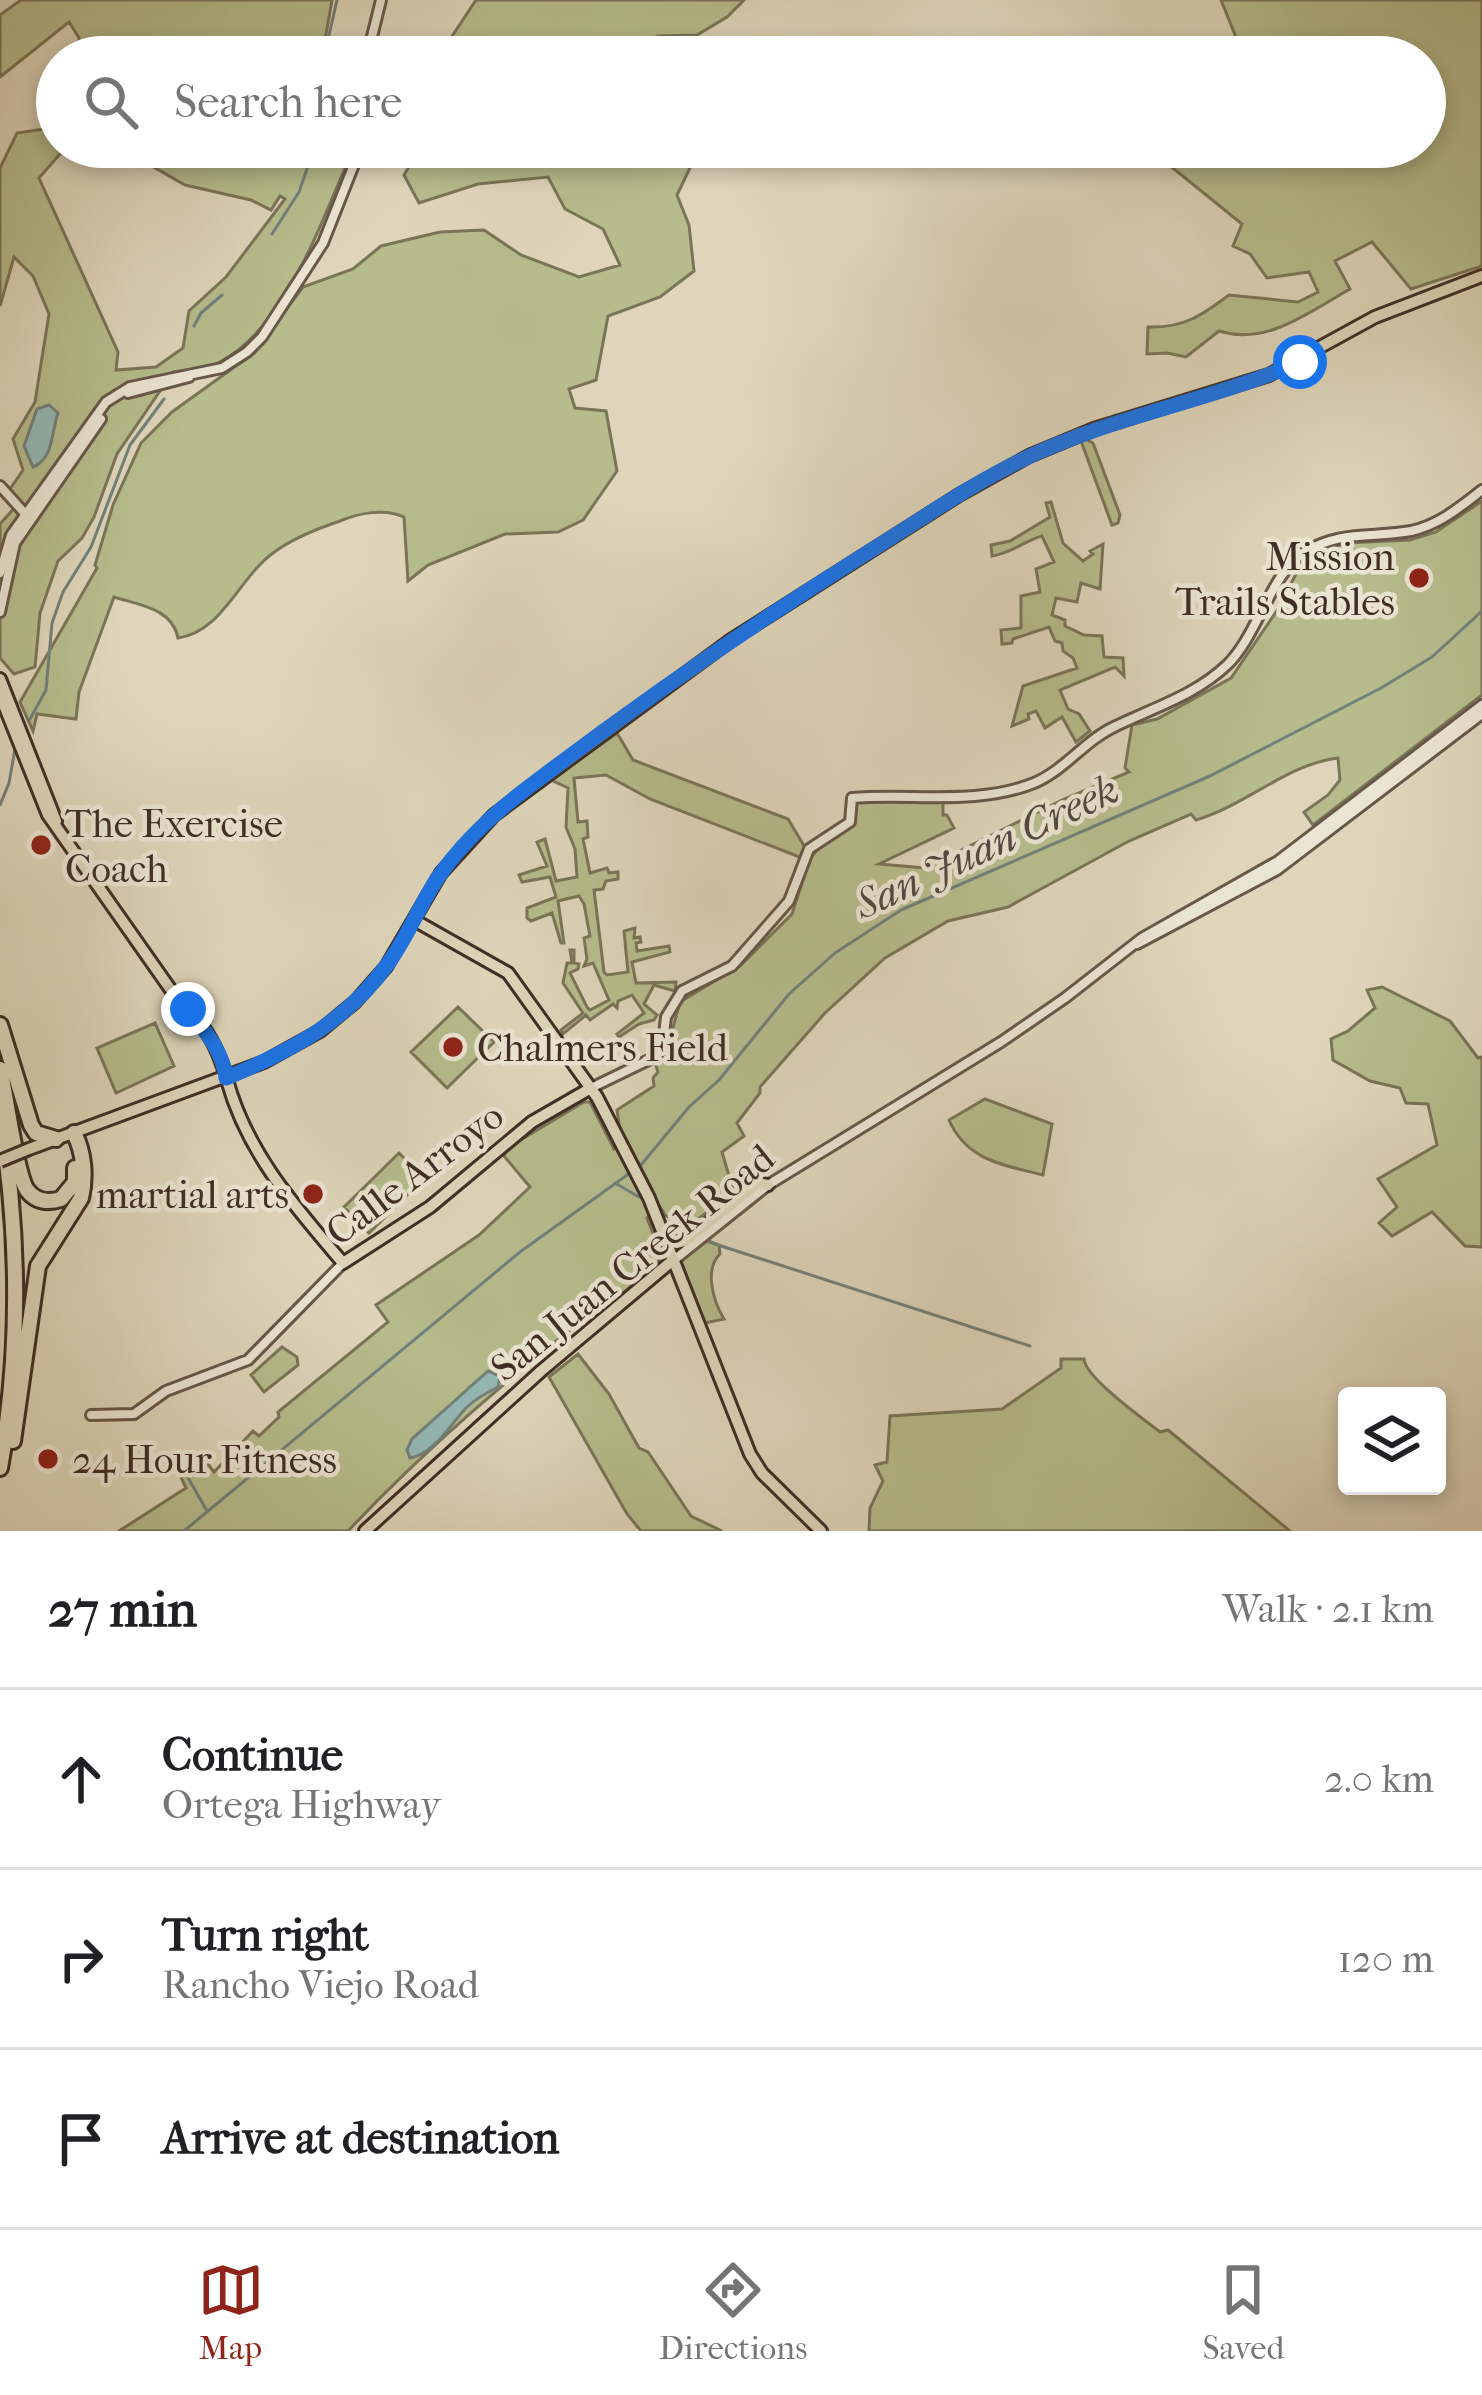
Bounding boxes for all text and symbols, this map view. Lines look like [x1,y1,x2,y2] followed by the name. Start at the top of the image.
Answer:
[36,36,1446,168] search box
[78,69,144,135] icon: search
[174,76,402,129] text: Search here
[1273,335,1327,389] route start
[1175,534,1395,625] place label: Mission Trails Stables
[1406,565,1432,591] marker: Mission Trails Stables
[846,765,1126,930] water label: San Juan Creek
[65,801,283,892] place label: The Exercise Coach
[28,832,54,858] marker: The Exercise Coach
[161,982,215,1036] route end
[477,1025,729,1071] place label: Chalmers Field
[440,1034,466,1060] marker: Chalmers Field
[317,1092,512,1255] street label: Calle Arroyo
[482,1134,784,1391] street label: San Juan Creek Road
[96,1172,289,1218] place label: martial arts
[300,1181,326,1207] marker: martial arts
[1338,1387,1446,1495] map controls
[1338,1387,1446,1495] button: layers
[72,1437,337,1483] place label: 24 Hour Fitness
[35,1446,61,1472] marker: 24 Hour Fitness
[48,1579,197,1639] text: 27 min
[1223,1586,1434,1632] text: Walk · 2.1 km
[162,1729,343,1782] text: Continue
[48,1746,114,1812] icon: ahead
[1324,1756,1434,1802] text: 2.0 km
[162,1782,441,1828] text: Ortega Highway
[162,1909,369,1962] text: Turn right
[48,1926,114,1992] icon: right
[1338,1936,1434,1982] text: 120 m
[162,1962,479,2008] text: Rancho Viejo Road
[48,2106,114,2172] icon: arrive
[162,2112,559,2165] text: Arrive at destination
[198,2257,264,2368] tab: Map
[659,2257,807,2368] tab: Directions
[1203,2257,1284,2368] tab: Saved

